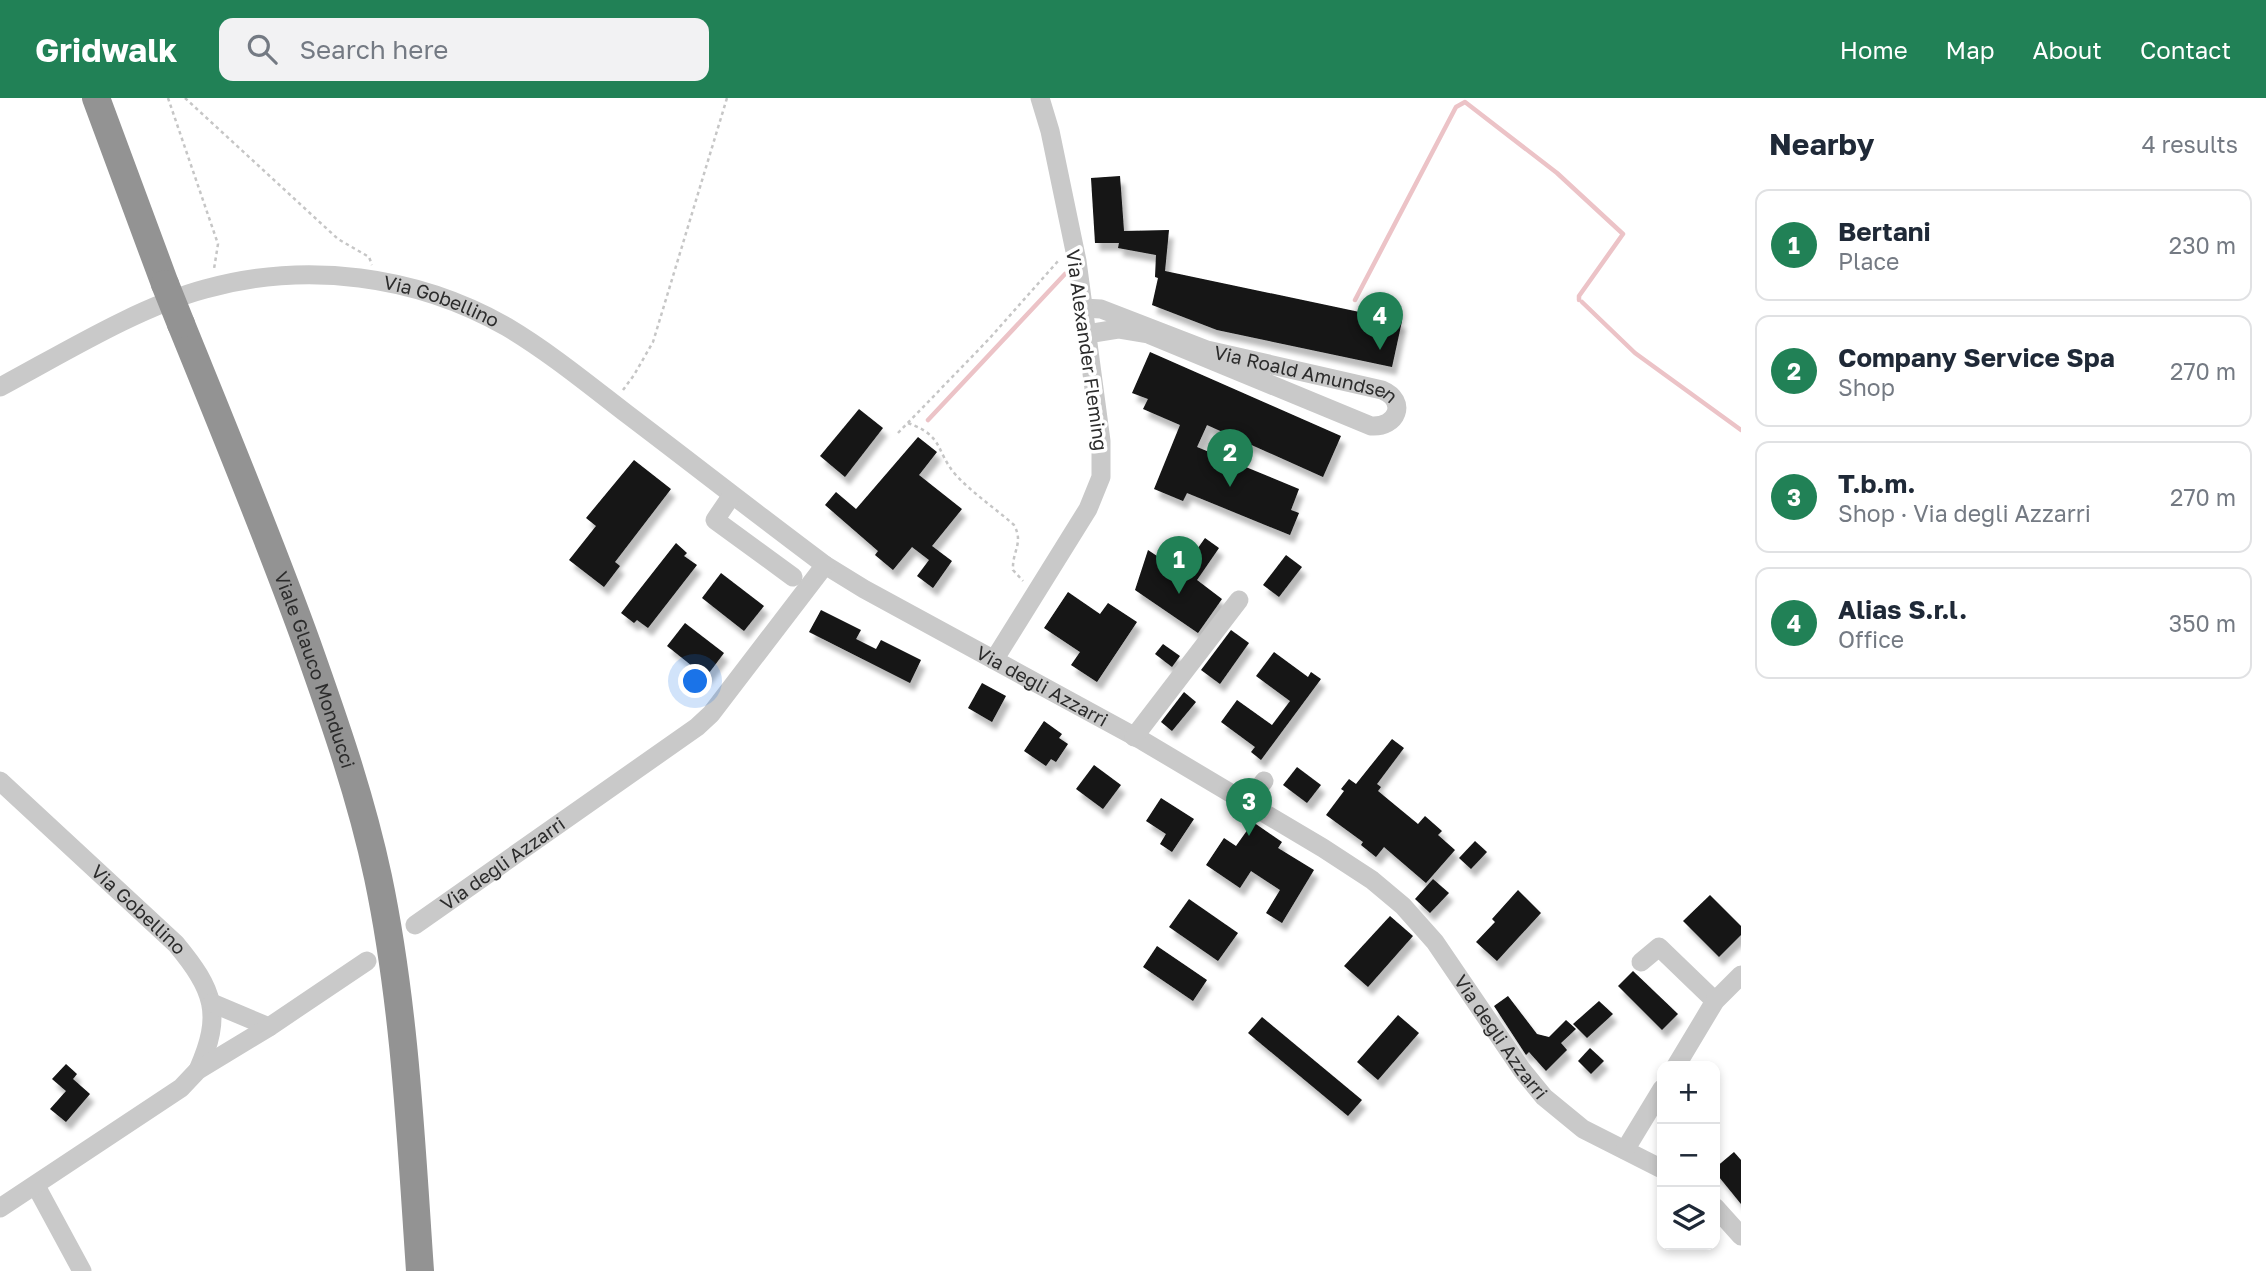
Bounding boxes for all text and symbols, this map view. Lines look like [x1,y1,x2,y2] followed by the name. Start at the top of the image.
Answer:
[219,18,709,81] search box
[35,30,177,69] text: Gridwalk
[243,30,281,68] icon: search
[299,34,448,65] text: Search here
[1840,35,1908,64] text: Home
[1946,35,1995,64] text: Map
[2033,35,2102,64] text: About
[2140,35,2231,64] text: Contact
[1769,126,1874,162] text: Nearby
[2142,130,2238,158] text: 4 results
[1838,216,1931,247] text: Bertani
[1788,231,1800,259] text: 1
[2169,231,2236,259] text: 230 m
[1838,247,1899,275] text: Place
[1062,248,1113,452] street label: Via Alexander Fleming
[382,270,503,332] street label: Via Gobellino
[1357,292,1403,350] pin: 4
[1212,340,1403,407] street label: Via Roald Amundsen
[1838,342,2115,373] text: Company Service Spa
[1787,357,1801,385] text: 2
[2170,357,2236,385] text: 270 m
[1838,373,1895,401] text: Shop
[1207,429,1253,487] pin: 2
[1838,468,1916,499] text: T.b.m.
[1787,483,1801,511] text: 3
[2170,483,2236,511] text: 270 m
[1838,499,2091,527] text: Shop · Via degli Azzarri
[1156,536,1202,594] pin: 1
[270,568,360,771] street label: Viale Glauco Monducci
[1838,594,1967,625] text: Alias S.r.l.
[1787,609,1801,637] text: 4
[2169,609,2236,637] text: 350 m
[1838,625,1904,653] text: Office
[972,640,1112,731] street label: Via degli Azzarri
[678,664,712,698] your location
[1226,778,1272,836] pin: 3
[436,811,569,915] street label: Via degli Azzarri
[87,859,192,959] street label: Via Gobellino
[1450,970,1553,1104] street label: Via degli Azzarri
[1657,1061,1720,1250] map controls
[1657,1061,1720,1124] button: +
[1657,1124,1720,1187] button: −
[1657,1187,1720,1250] button: layers

